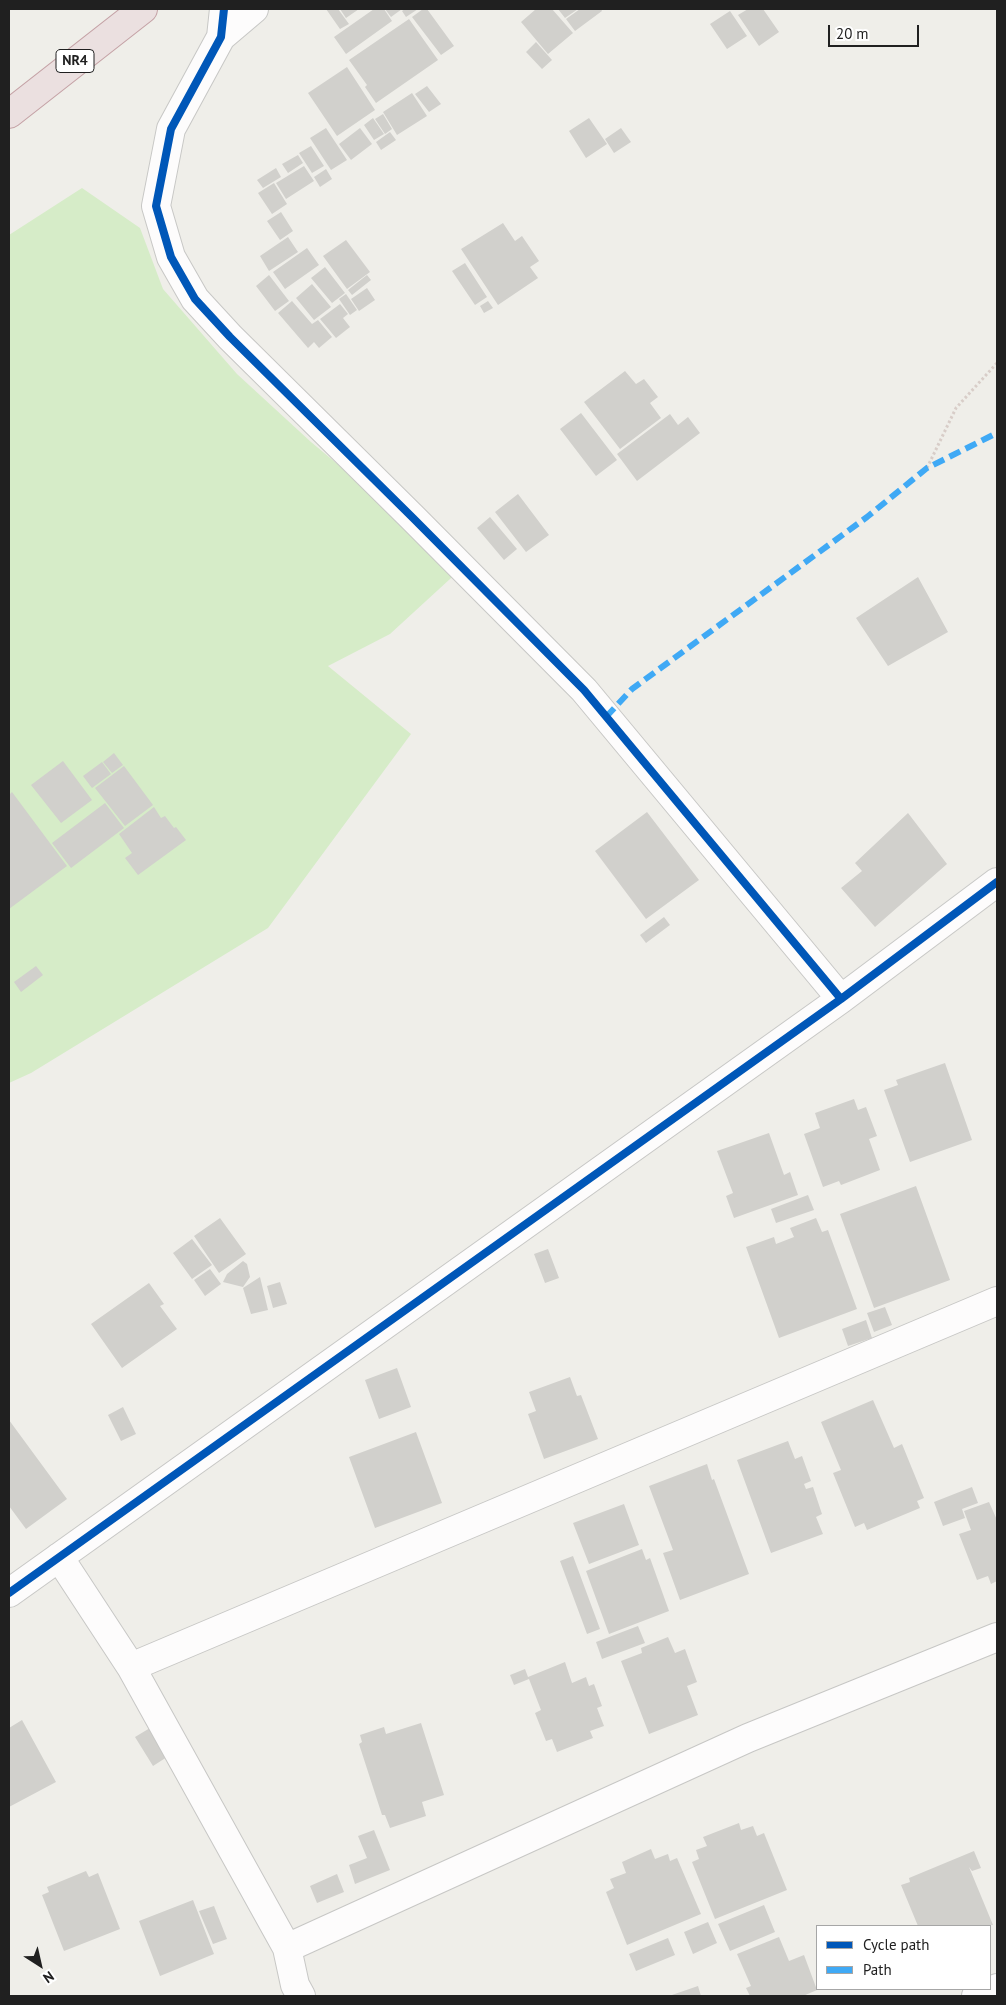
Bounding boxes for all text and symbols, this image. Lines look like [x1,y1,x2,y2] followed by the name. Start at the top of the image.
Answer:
[831,15,922,47] scale bar
[836,24,869,43] text: 20 m
[56,49,94,72] road number: NR4
[816,1925,991,1990] legend
[863,1935,929,1954] text: Cycle path
[15,1940,65,1990] north arrow
[863,1960,892,1979] text: Path
[40,1967,58,1987] text: N

